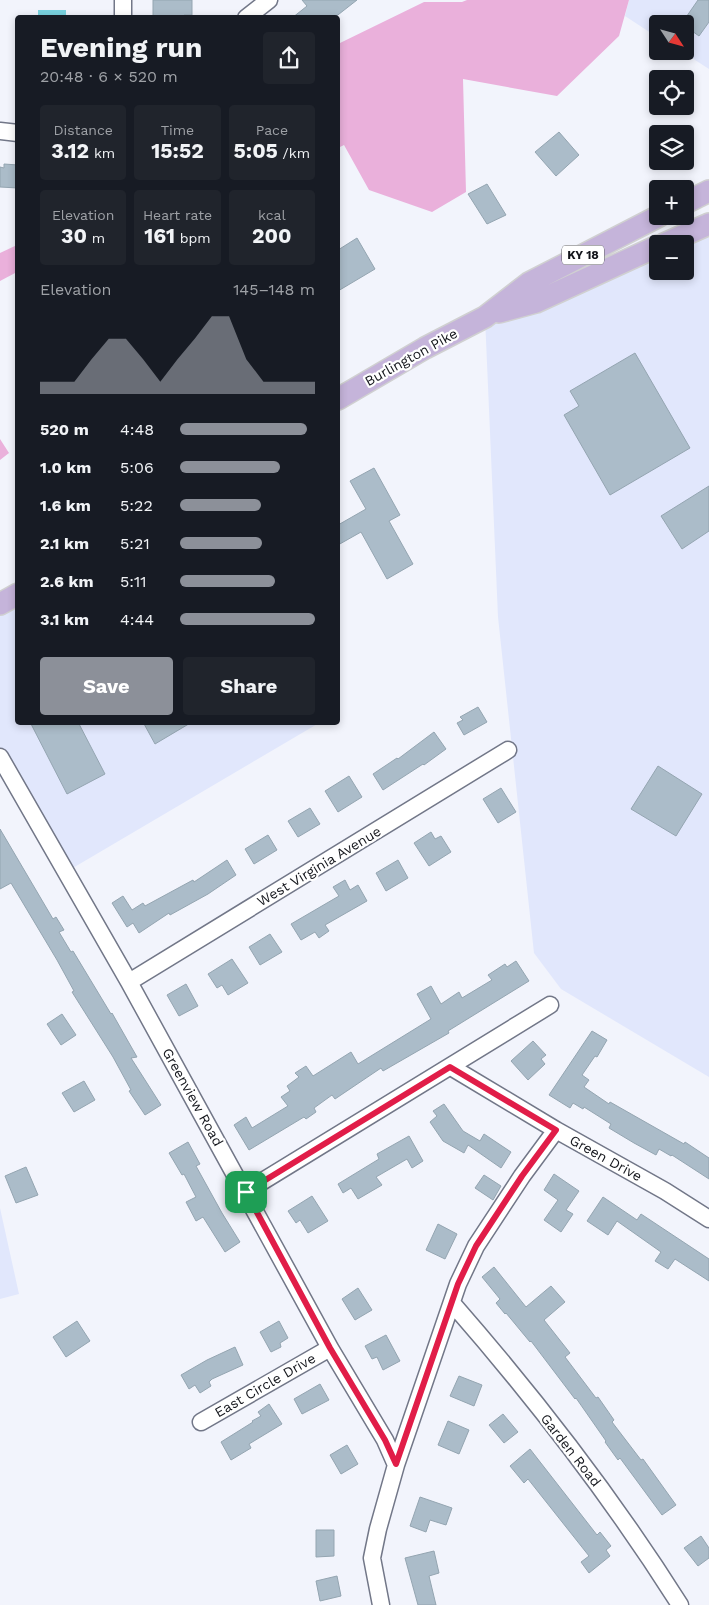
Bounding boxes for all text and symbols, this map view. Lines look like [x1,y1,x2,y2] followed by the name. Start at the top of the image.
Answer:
[649,15,694,60] north arrow
[649,15,694,280] map controls
[40,31,202,64] text: Evening run
[263,32,315,84] button: share
[40,67,178,86] text: 20:48 · 6 × 520 m
[649,70,694,115] button: locate
[53,122,113,138] text: Distance
[161,122,194,138] text: Time
[256,122,288,138] text: Pace
[649,125,694,170] button: layers
[51,138,89,163] text: 3.12
[151,138,204,163] text: 15:52
[234,138,278,163] text: 5:05
[89,145,115,161] text: km
[278,145,310,161] text: /km
[649,180,694,225] button: +
[52,207,114,223] text: Elevation
[143,207,212,223] text: Heart rate
[258,207,286,223] text: kcal
[61,223,87,248] text: 30
[144,223,175,248] text: 161
[252,223,292,248] text: 200
[87,230,105,246] text: m
[175,230,211,246] text: bpm
[649,235,694,280] button: −
[562,246,604,264] road number: KY 18
[40,280,111,299] text: Elevation
[233,280,315,299] text: 145–148 m
[362,325,460,389] street label: Burlington Pike
[40,420,89,439] text: 520 m
[120,420,154,439] text: 4:48
[40,458,91,477] text: 1.0 km
[120,458,154,477] text: 5:06
[40,496,91,515] text: 1.6 km
[120,496,153,515] text: 5:22
[40,534,89,553] text: 2.1 km
[120,534,150,553] text: 5:21
[40,572,94,591] text: 2.6 km
[120,572,147,591] text: 5:11
[40,610,89,629] text: 3.1 km
[120,610,154,629] text: 4:44
[40,657,173,715] button: Save
[183,657,315,715] button: Share
[254,823,384,909] street label: West Virginia Avenue
[159,1045,227,1149] street label: Greenview Road
[567,1132,645,1184] street label: Green Drive
[225,1171,267,1213] pin
[232,1178,260,1206] icon: arrive
[212,1350,318,1420] street label: East Circle Drive
[538,1410,604,1490] street label: Garden Road

